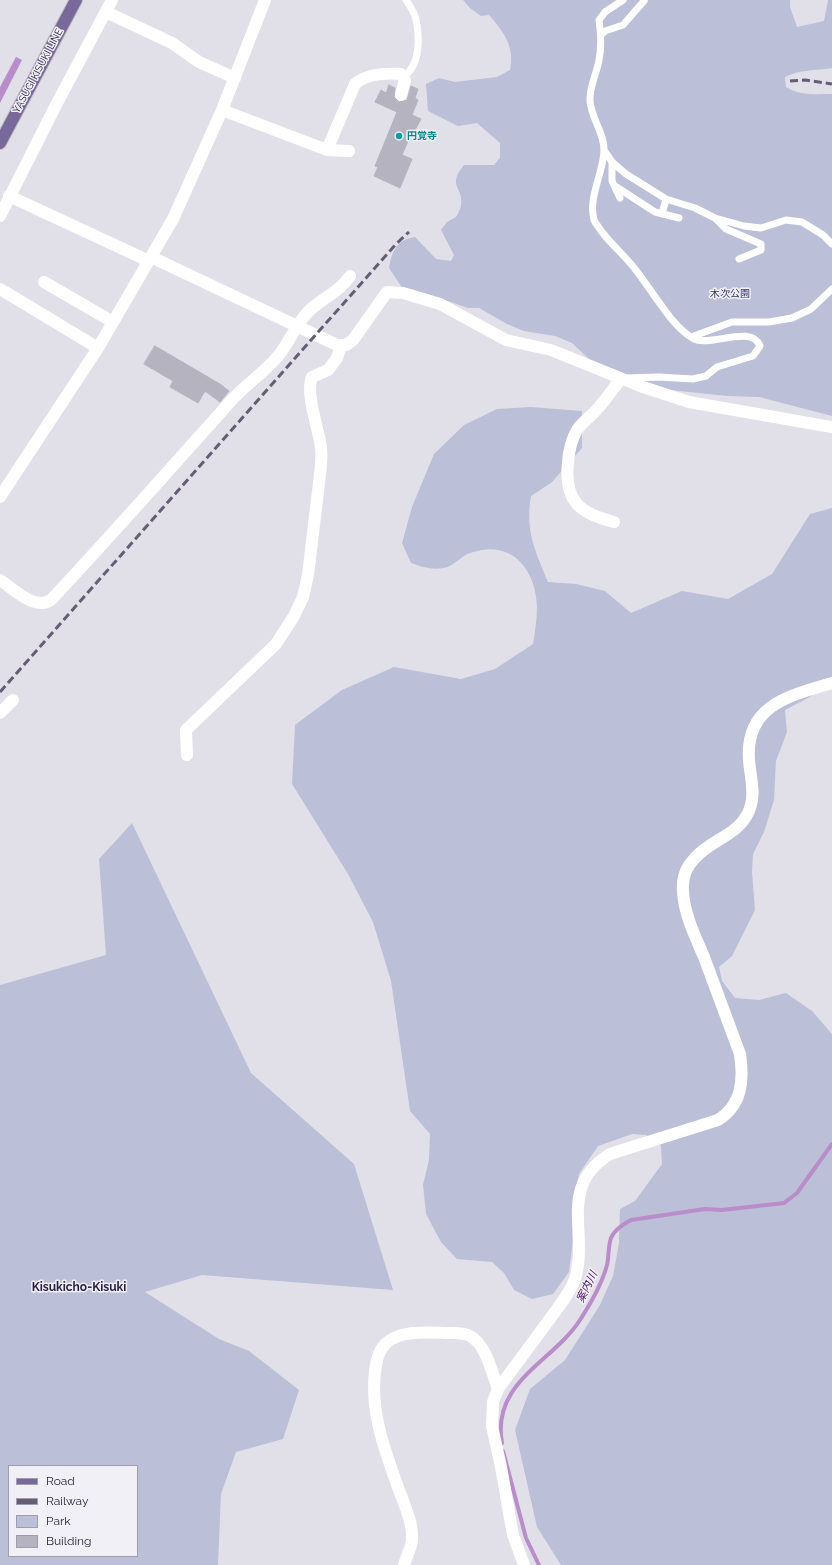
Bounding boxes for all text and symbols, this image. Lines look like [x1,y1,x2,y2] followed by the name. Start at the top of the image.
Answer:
[11,27,65,115] street label: YASUGI KISUKI LINE
[407,130,437,142] place label: 円覚寺
[394,131,404,141] marker: 円覚寺
[710,288,750,300] park label: 木次公園
[574,1269,600,1305] water label: 案内川
[32,1280,126,1294] district label: Kisukicho-Kisuki
[8,1465,138,1557] legend
[46,1474,75,1488] text: Road
[46,1494,88,1508] text: Railway
[46,1514,71,1528] text: Park
[46,1534,92,1548] text: Building

